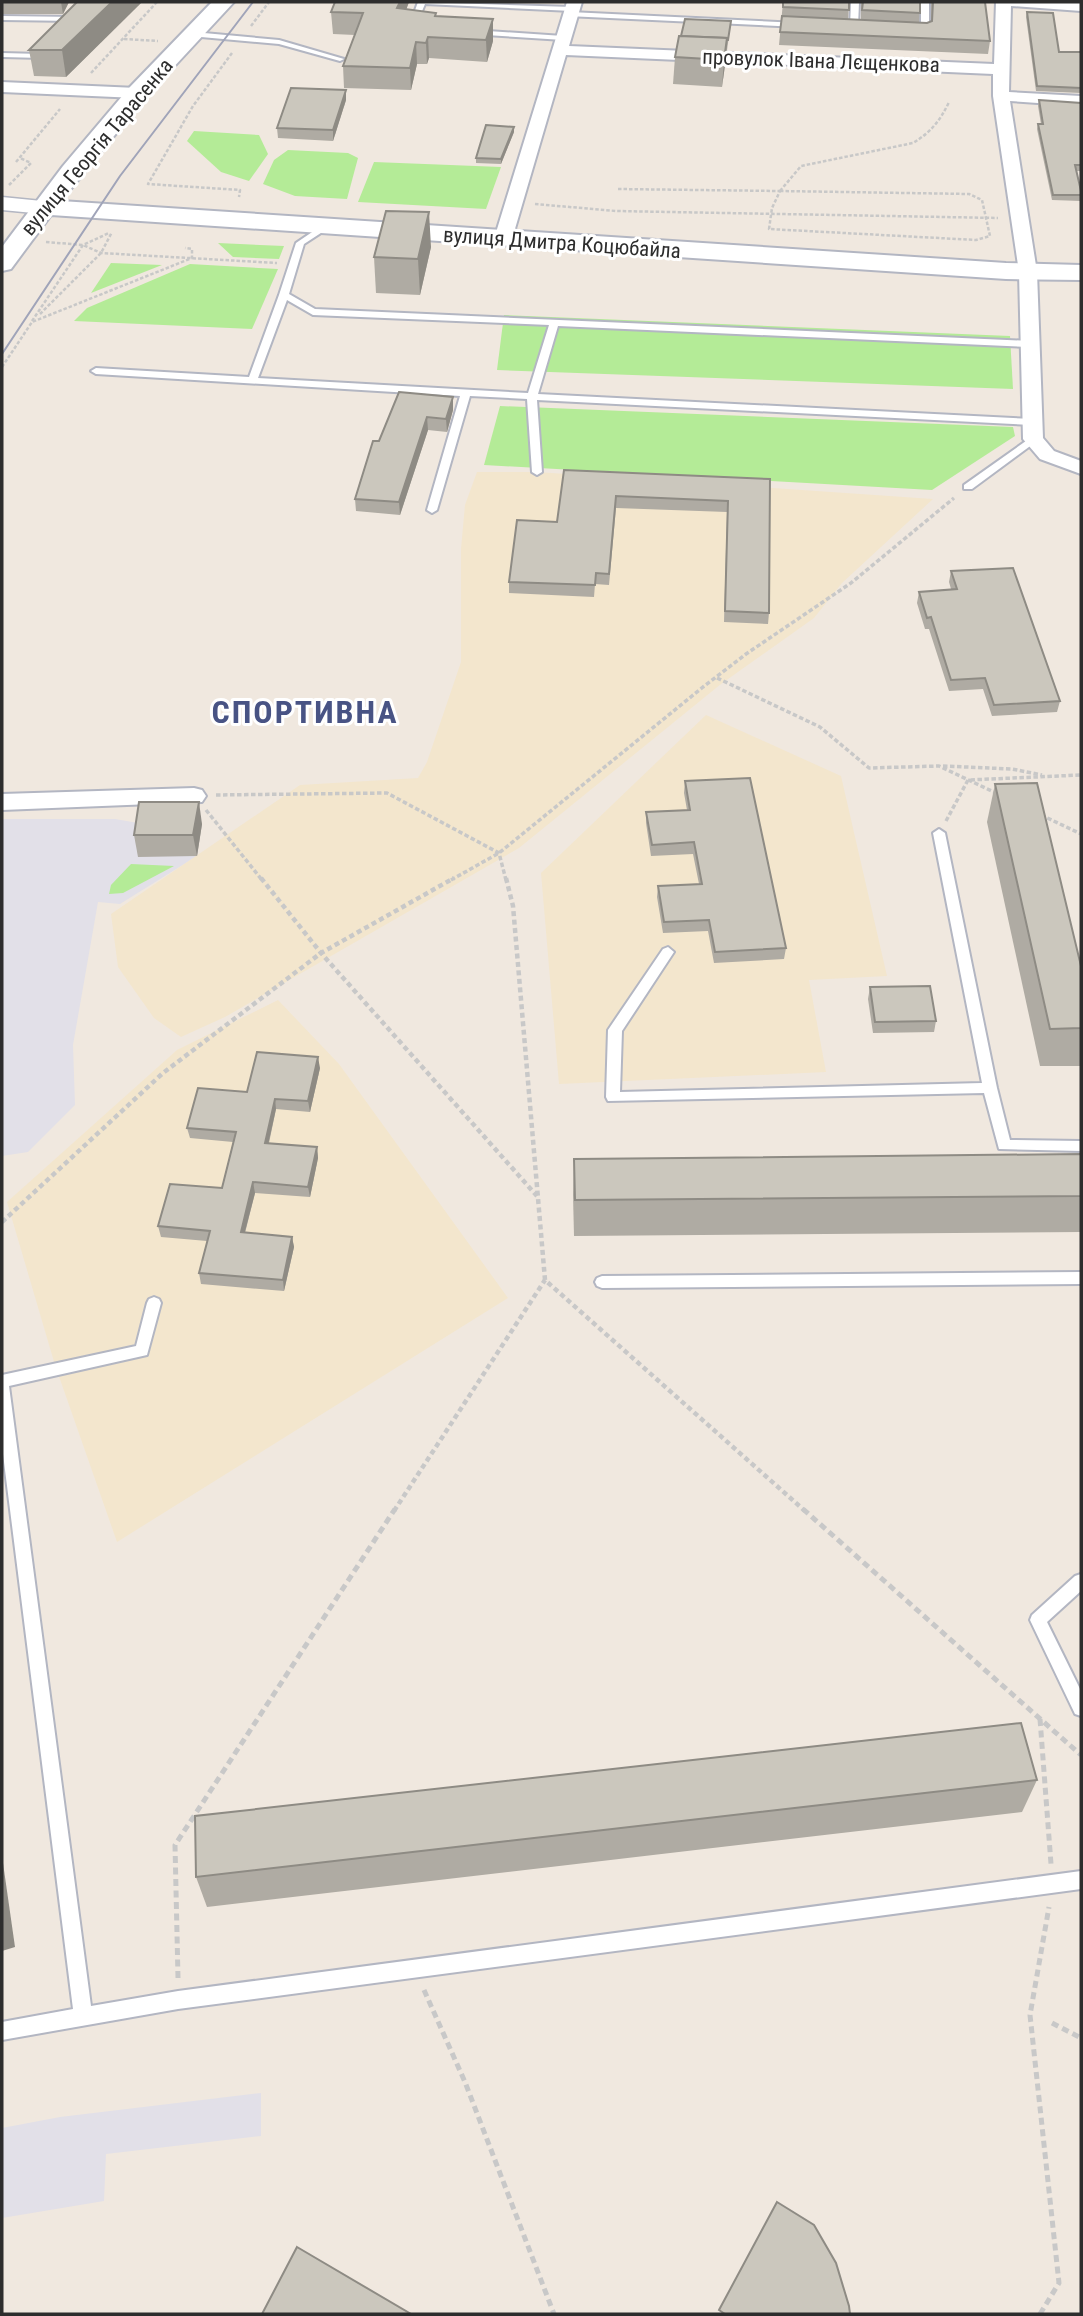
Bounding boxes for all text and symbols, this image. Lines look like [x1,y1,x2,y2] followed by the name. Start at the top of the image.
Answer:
[702,45,940,77] street label: провулок Івана Лєщенкова
[16,54,178,240] street label: вулиця Георгія Тарасенка
[442,223,682,263] street label: вулиця Дмитра Коцюбайла
[211,693,399,731] district label: СПОРТИВНА

